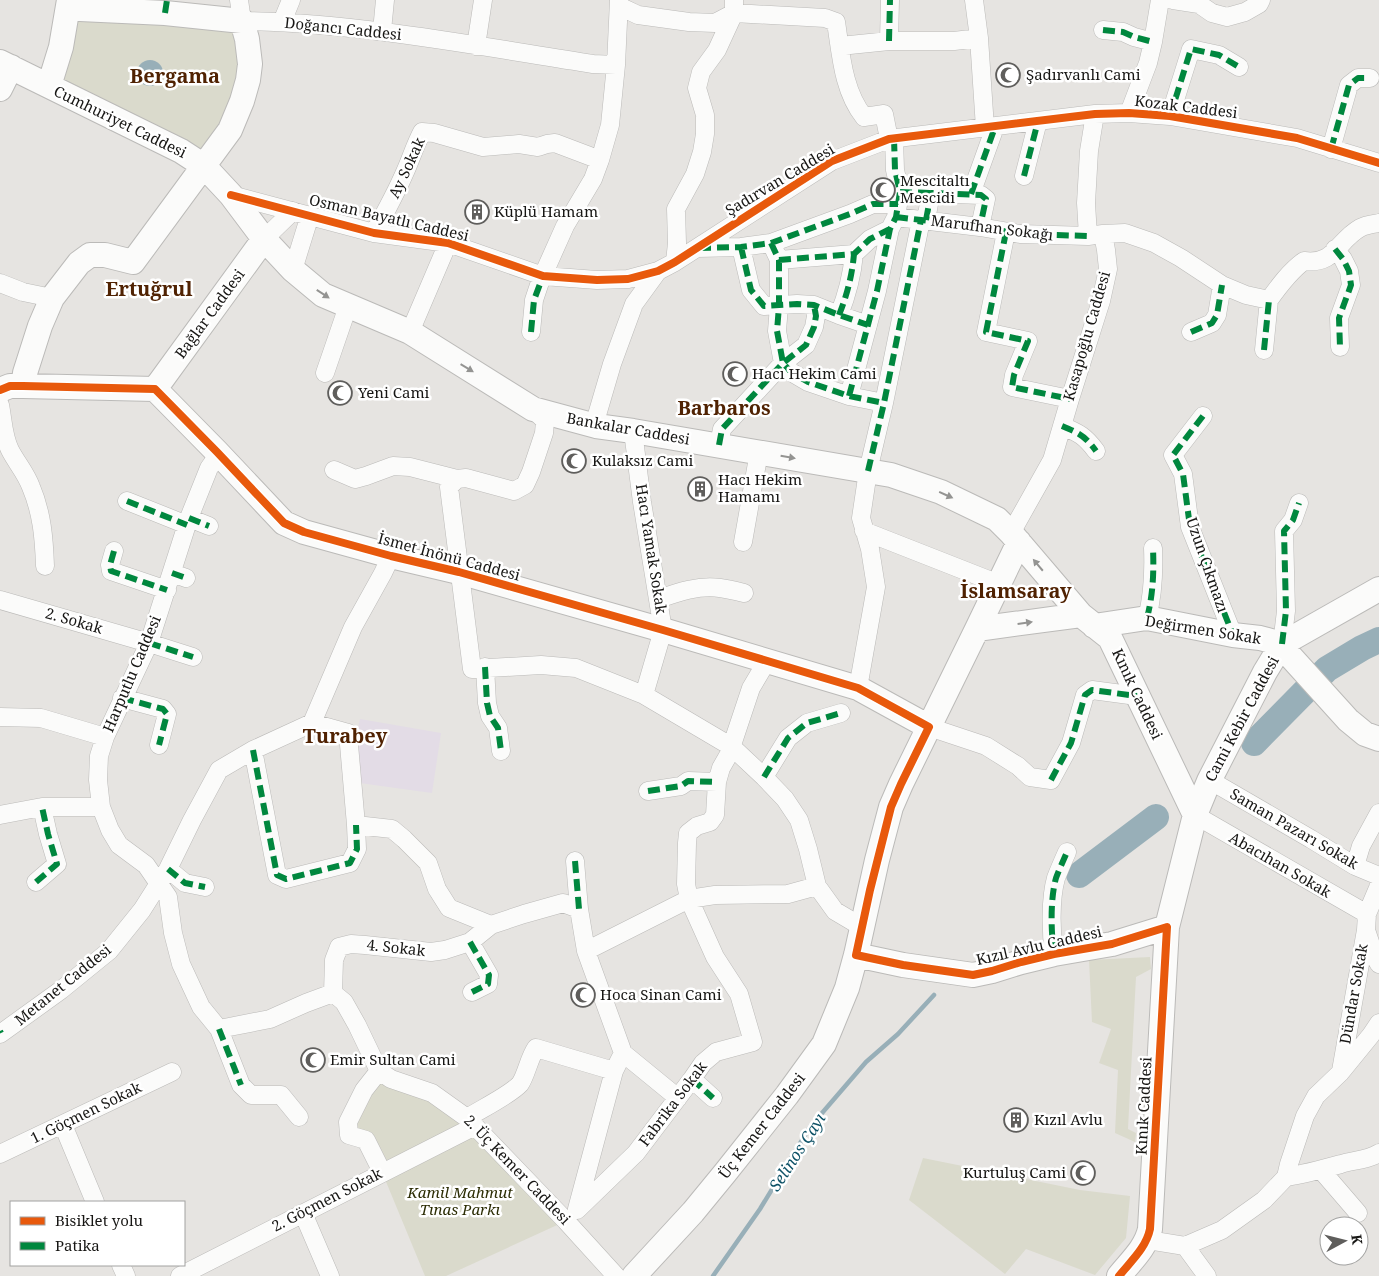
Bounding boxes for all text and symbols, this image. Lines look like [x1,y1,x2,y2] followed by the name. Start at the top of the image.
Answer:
[284,12,403,44] street label: Doğancı Caddesi
[130,62,220,89] district label: Bergama
[995,62,1021,88] mosque icon: Şadırvanlı Cami
[1026,64,1141,84] place label: Şadırvanlı Cami
[51,80,190,162] street label: Cumhuriyet Caddesi
[1134,90,1239,122] street label: Kozak Caddesi
[383,134,429,201] street label: Ay Sokak
[721,139,838,220] street label: Şadırvan Caddesi
[900,170,970,207] place label: Mescitaltı Mescidi
[870,177,896,203] mosque icon: Mescitaltı Mescidi
[307,189,471,245] street label: Osman Bayatlı Caddesi
[464,199,490,225] building icon: Küplü Hamam
[494,201,598,221] place label: Küplü Hamam
[930,210,1055,244] street label: Marufhan Sokağı
[170,264,249,362] street label: Bağlar Caddesi
[1058,268,1114,403] street label: Kasapoğlu Caddesi
[106,275,193,302] district label: Ertuğrul
[317,289,330,298] one-way arrow
[722,361,748,387] mosque icon: Hacı Hekim Cami
[461,363,474,372] one-way arrow
[752,363,877,383] place label: Hacı Hekim Cami
[327,380,353,406] mosque icon: Yeni Cami
[357,382,430,402] place label: Yeni Cami
[677,394,771,421] district label: Barbaros
[565,407,692,449] street label: Bankalar Caddesi
[561,448,587,474] mosque icon: Kulaksız Cami
[592,450,694,470] place label: Kulaksız Cami
[780,454,796,462] one-way arrow
[718,469,802,506] place label: Hacı Hekim Hamamı
[687,476,713,502] building icon: Hacı Hekim Hamamı
[632,482,672,616] street label: Hacı Yamak Sokak
[939,491,953,499] one-way arrow
[1182,514,1234,615] street label: Uzun Çıkmazı
[376,527,523,585] street label: İsmet İnönü Caddesi
[1033,558,1044,571] one-way arrow
[960,577,1072,604] district label: İslamsaray
[43,602,106,638] street label: 2. Sokak
[1144,610,1263,648] street label: Değirmen Sokak
[97,612,165,735] street label: Harputlu Caddesi
[1018,618,1034,626] one-way arrow
[1108,645,1168,742] street label: Kınık Caddesi
[1200,652,1283,785] street label: Cami Kebir Caddesi
[303,722,388,749] district label: Turabey
[1227,783,1362,873] street label: Saman Pazarı Sokak
[1226,827,1335,902] street label: Abacıhan Sokak
[974,921,1104,969] street label: Kızıl Avlu Caddesi
[366,934,427,960] street label: 4. Sokak
[10,939,115,1029] street label: Metanet Caddesi
[1334,942,1372,1046] street label: Dündar Sokak
[570,982,596,1008] mosque icon: Hoca Sinan Cami
[600,984,722,1004] place label: Hoca Sinan Cami
[300,1047,326,1073] mosque icon: Emir Sultan Cami
[330,1049,456,1069] place label: Emir Sultan Cami
[1130,1056,1156,1155] street label: Kınık Caddesi
[634,1057,711,1150] street label: Fabrika Sokak
[714,1068,809,1182] street label: Üç Kemer Caddesi
[27,1076,145,1148] street label: 1. Göçmen Sokak
[1003,1107,1029,1133] building icon: Kızıl Avlu
[764,1109,831,1195] water label: Selinos Çayı
[1034,1109,1103,1129] place label: Kızıl Avlu
[460,1110,575,1229] street label: 2. Üç Kemer Caddesi
[1070,1160,1096,1186] mosque icon: Kurtuluş Cami
[963,1162,1066,1182] place label: Kurtuluş Cami
[268,1163,385,1236] street label: 2. Göçmen Sokak
[406,1182,513,1219] park label: Kamil Mahmut Tınas Parkı
[10,1201,185,1266] legend
[55,1210,144,1230] text: Bisiklet yolu
[1319,1216,1369,1266] north arrow
[1347,1233,1368,1246] text: K
[55,1235,100,1255] text: Patika

